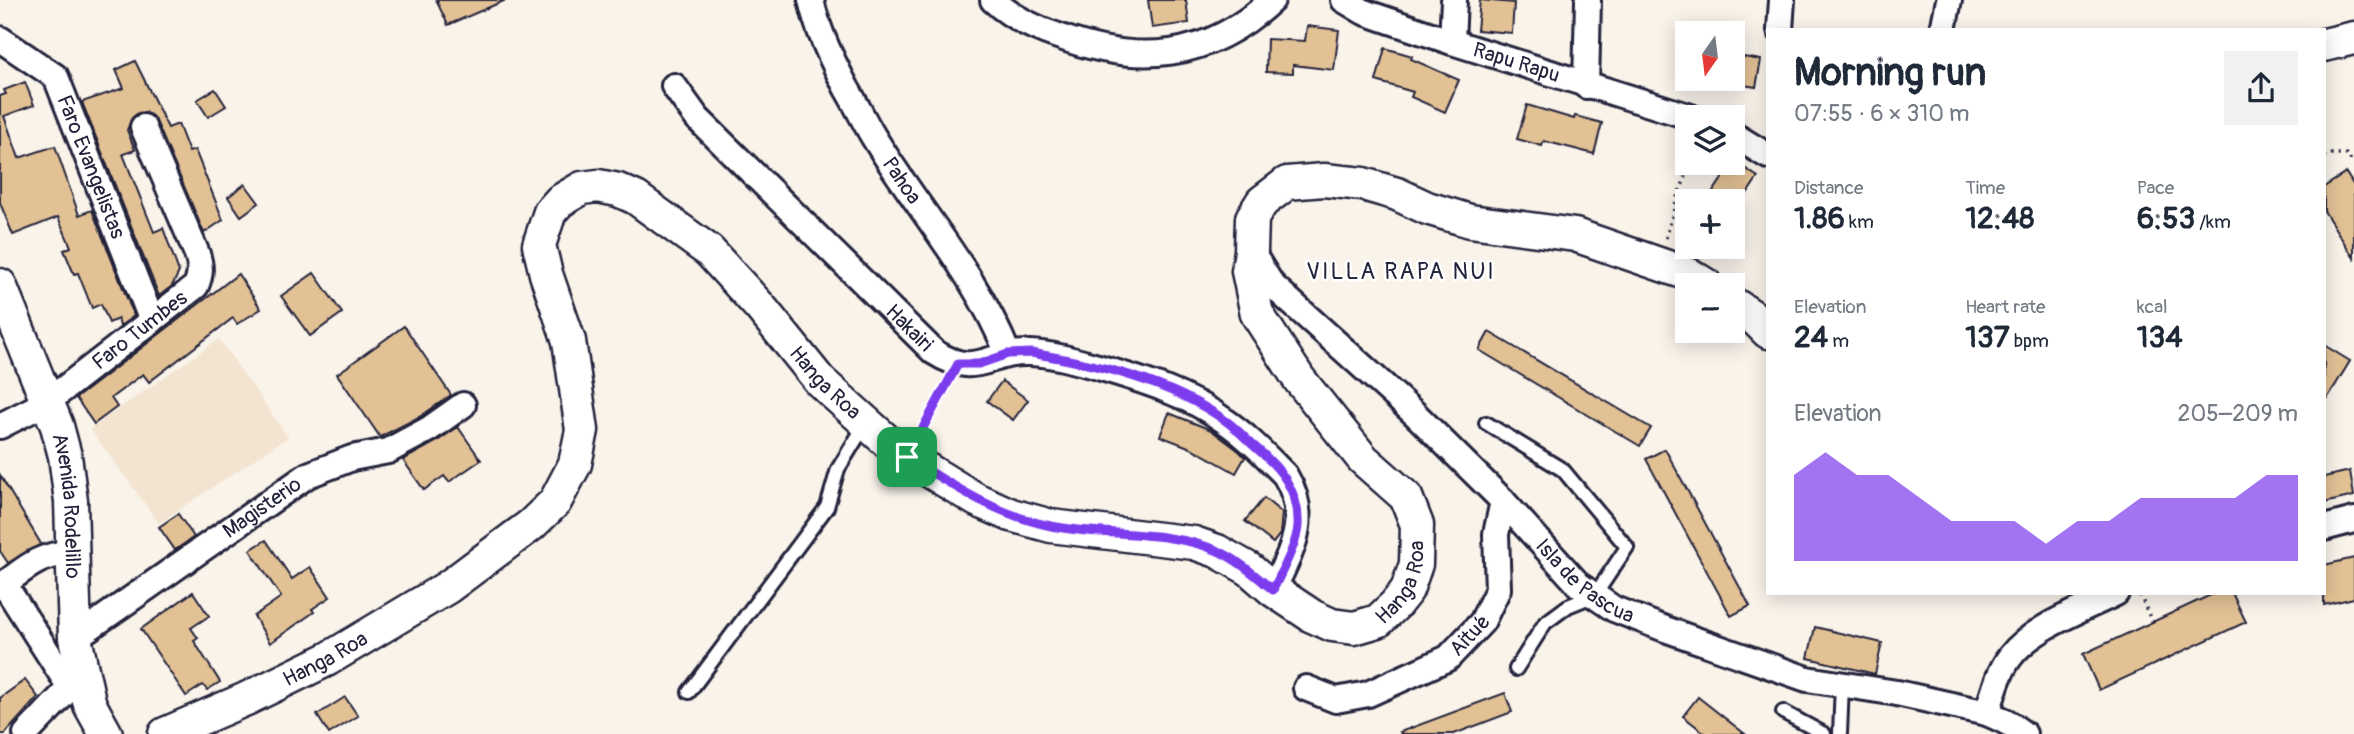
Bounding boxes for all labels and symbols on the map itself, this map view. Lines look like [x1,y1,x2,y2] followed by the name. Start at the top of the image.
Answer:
[1675,21,1745,91] north arrow
[1470,36,1563,89] street label: Rapu Rapu
[50,91,131,243] street label: Faro Evangelistas
[876,152,927,210] street label: Pahoa
[1306,257,1496,286] district label: VILLA RAPA NUI
[87,284,193,376] street label: Faro Tumbes
[880,299,939,358] street label: Hakairi
[783,341,867,426] street label: Hanga Roa
[877,427,937,487] pin
[45,430,86,579] street label: Avenida Rodelillo
[218,471,307,545] street label: Magisterio
[1530,533,1638,630] street label: Isla de Pascua
[1370,540,1431,630] street label: Hanga Roa
[1444,611,1497,662] street label: Aitué
[279,625,373,693] street label: Hanga Roa

